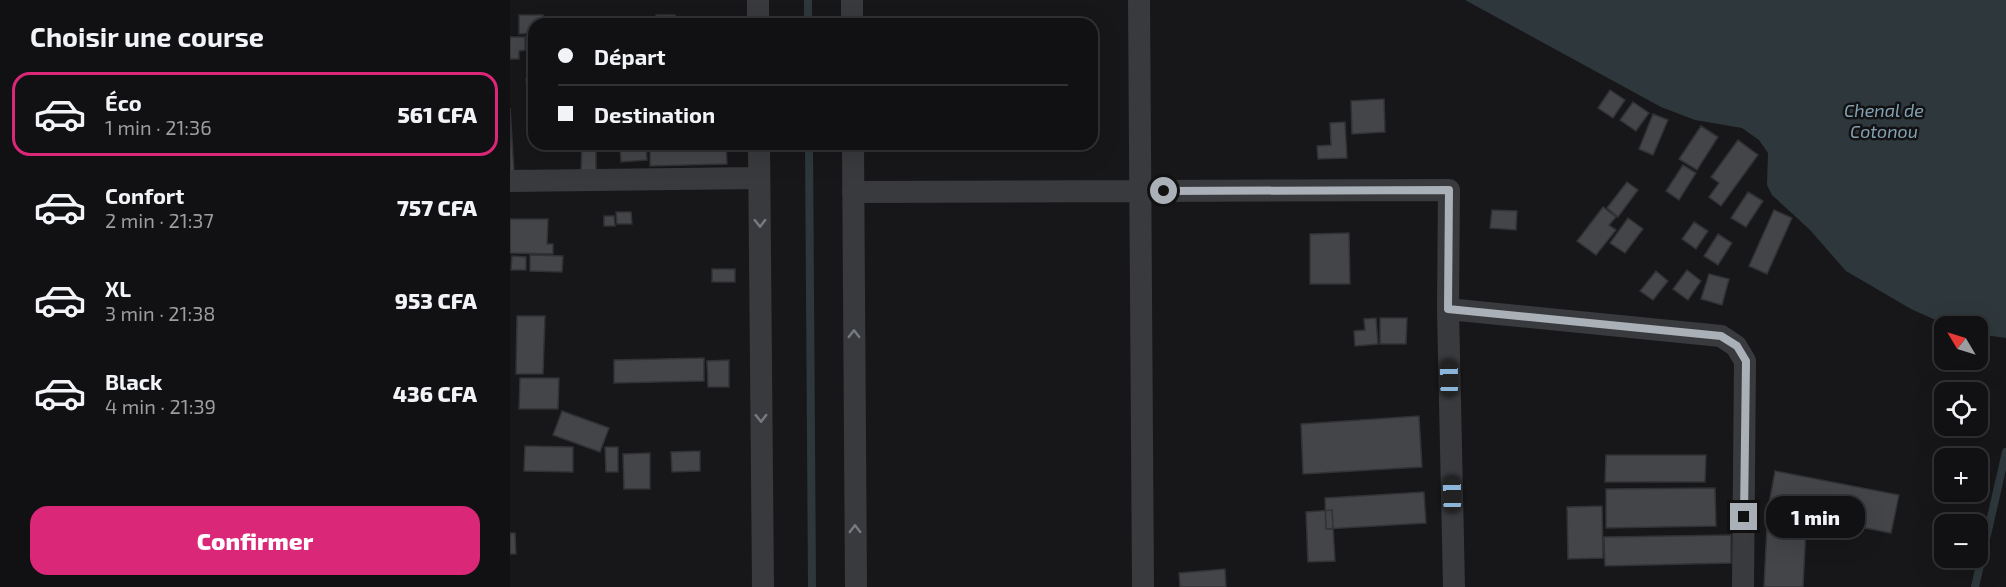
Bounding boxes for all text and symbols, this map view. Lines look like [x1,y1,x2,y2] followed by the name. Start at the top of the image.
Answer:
[30,20,264,52] text: Choisir une course
[594,43,666,69] text: Départ
[33,87,87,141] icon: car
[105,89,142,115] text: Éco
[1844,99,1924,142] water label: Chenal de Cotonou
[397,101,477,127] text: 561 CFA
[594,101,715,127] text: Destination
[105,115,212,139] text: 1 min · 21:36
[1150,177,1177,204] route start
[33,180,87,234] icon: car
[105,182,184,208] text: Confort
[397,194,477,220] text: 757 CFA
[105,208,214,232] text: 2 min · 21:37
[754,219,766,228] one-way arrow
[33,273,87,327] icon: car
[105,275,131,301] text: XL
[395,287,477,313] text: 953 CFA
[105,301,216,325] text: 3 min · 21:38
[1934,316,1988,370] north arrow
[1934,316,1988,568] map controls
[848,329,860,338] one-way arrow
[1440,360,1458,396] car
[33,366,87,420] icon: car
[105,368,162,394] text: Black
[393,380,477,406] text: 436 CFA
[1934,382,1988,436] button: locate
[105,394,216,418] text: 4 min · 21:39
[755,414,768,423] one-way arrow
[1934,448,1988,502] button: +
[1443,476,1461,512] car
[1765,496,1864,538] callout: 1 min
[1730,503,1757,530] route end
[1791,505,1840,529] text: 1 min
[30,506,480,575] button: Confirmer
[1934,514,1988,568] button: −
[849,524,861,533] one-way arrow

